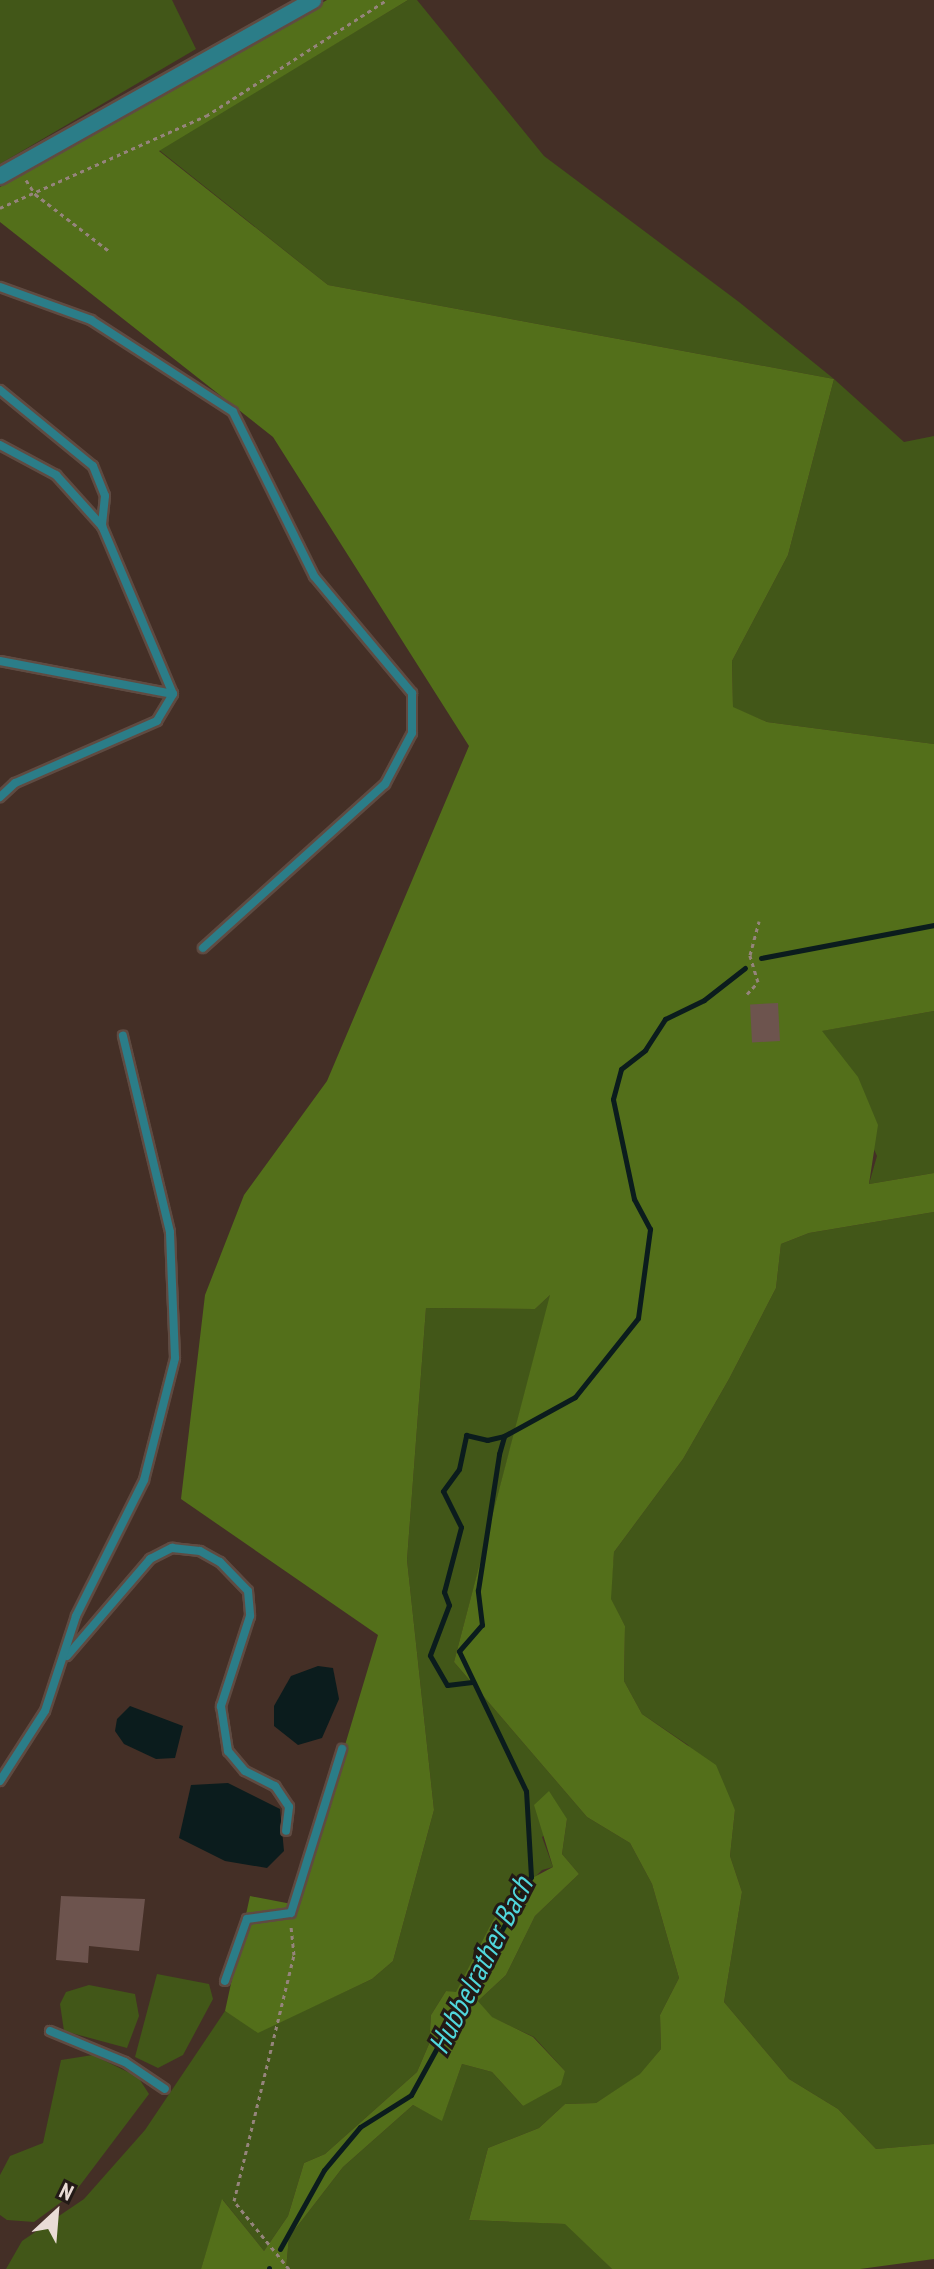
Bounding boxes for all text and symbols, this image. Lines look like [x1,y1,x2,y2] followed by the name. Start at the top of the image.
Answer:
[420,1871,540,2059] water label: Hubbelrather Bach
[16,2173,96,2253] north arrow
[55,2176,78,2207] text: N

